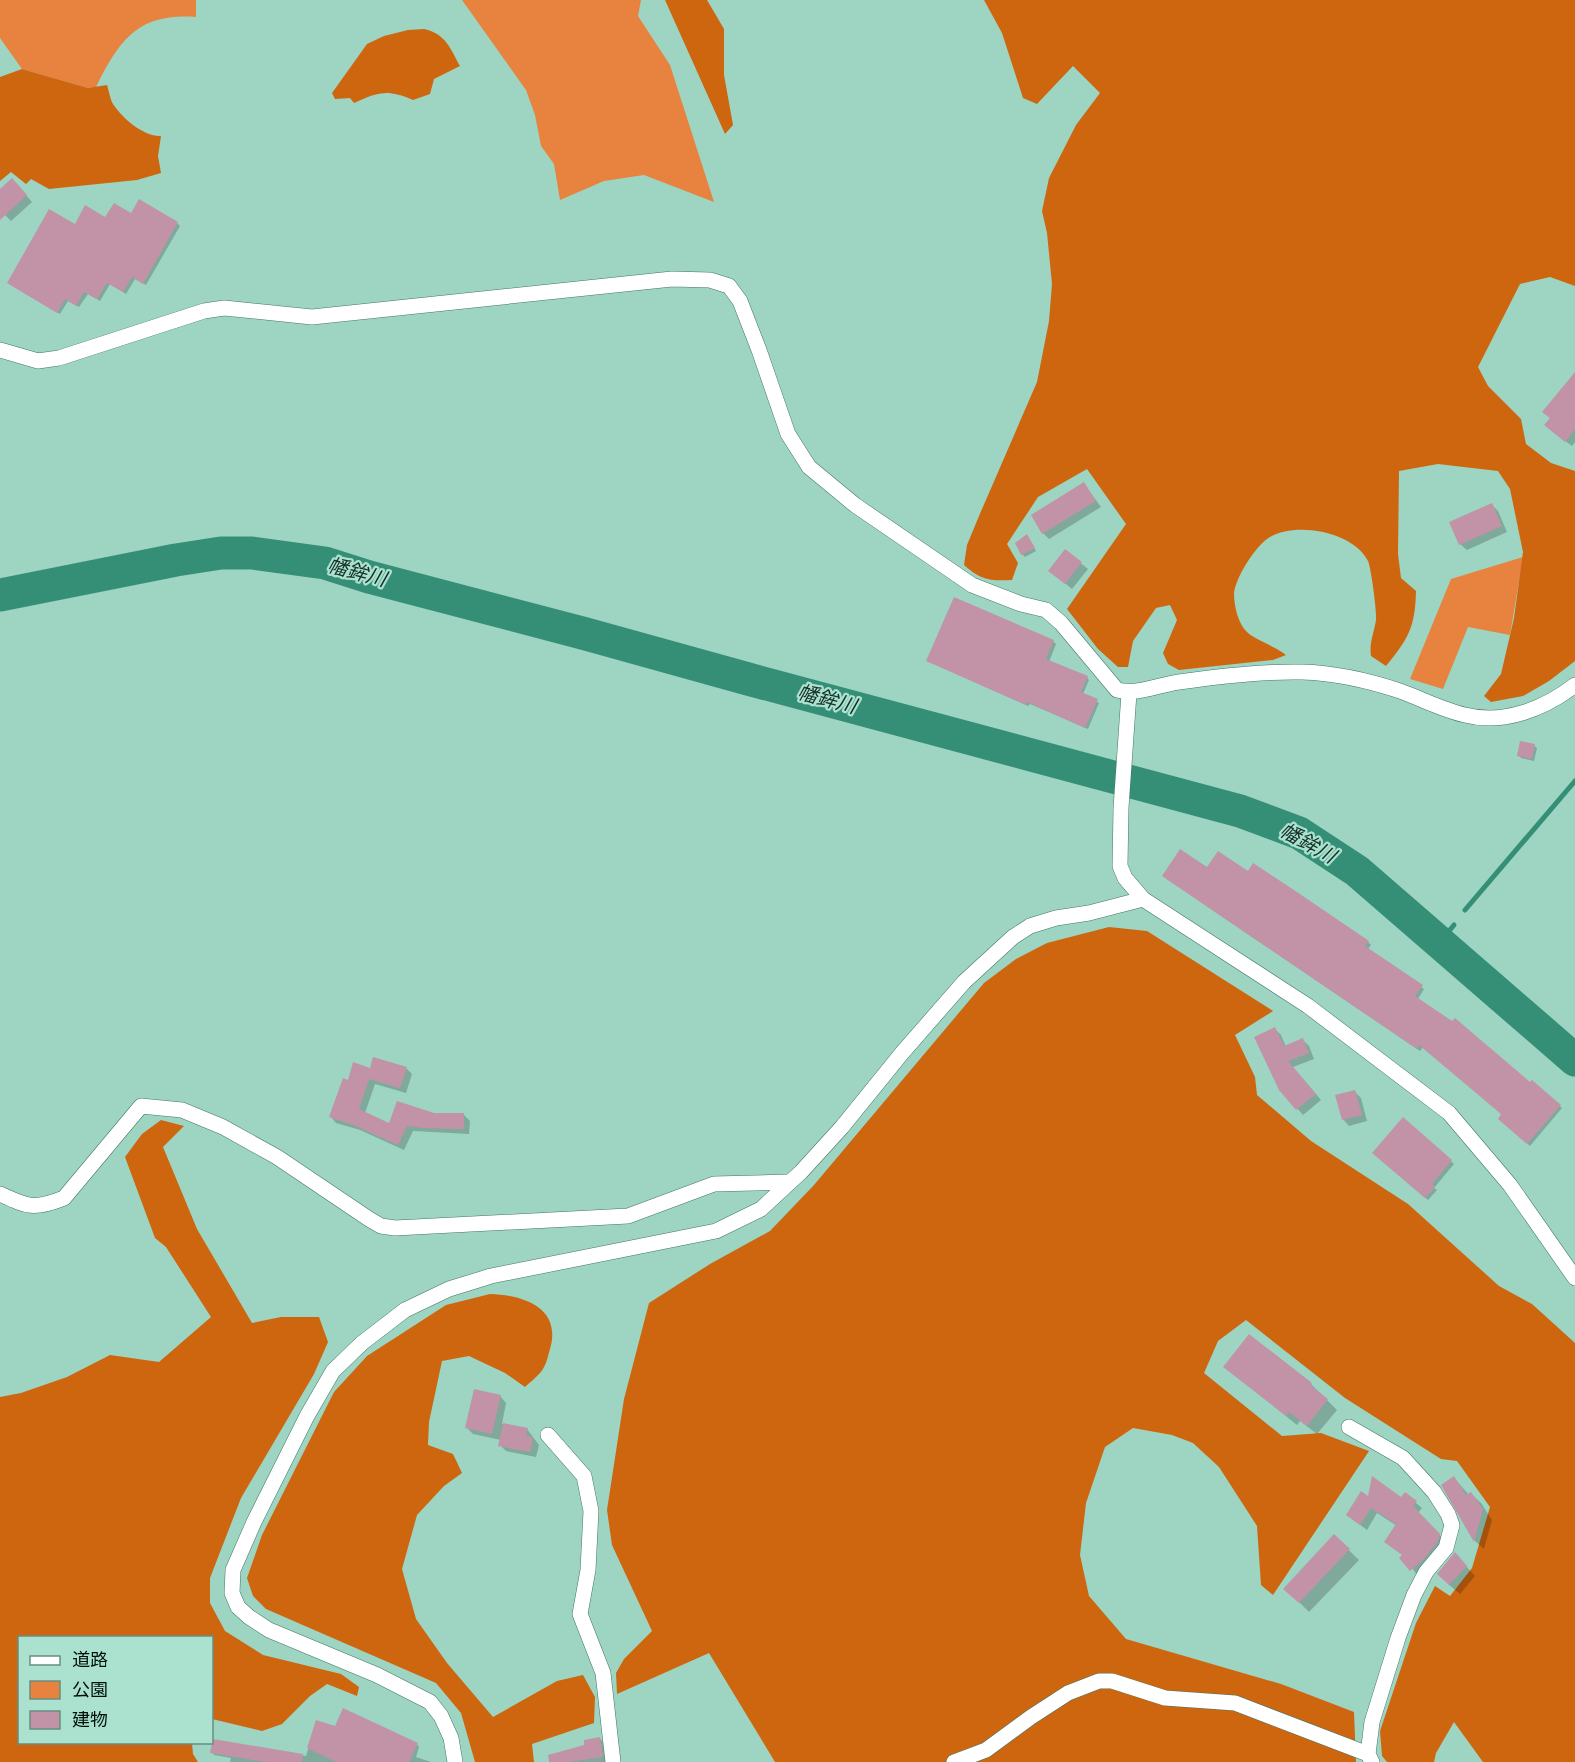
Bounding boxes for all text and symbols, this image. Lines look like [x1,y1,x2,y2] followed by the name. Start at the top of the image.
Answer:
[325,554,391,591] water label: 幡鉾川
[795,681,861,718] water label: 幡鉾川
[1276,819,1341,868] water label: 幡鉾川
[18,1636,213,1744] legend
[72,1650,108,1670] text: 道路
[72,1680,108,1700] text: 公園
[72,1710,108,1730] text: 建物

